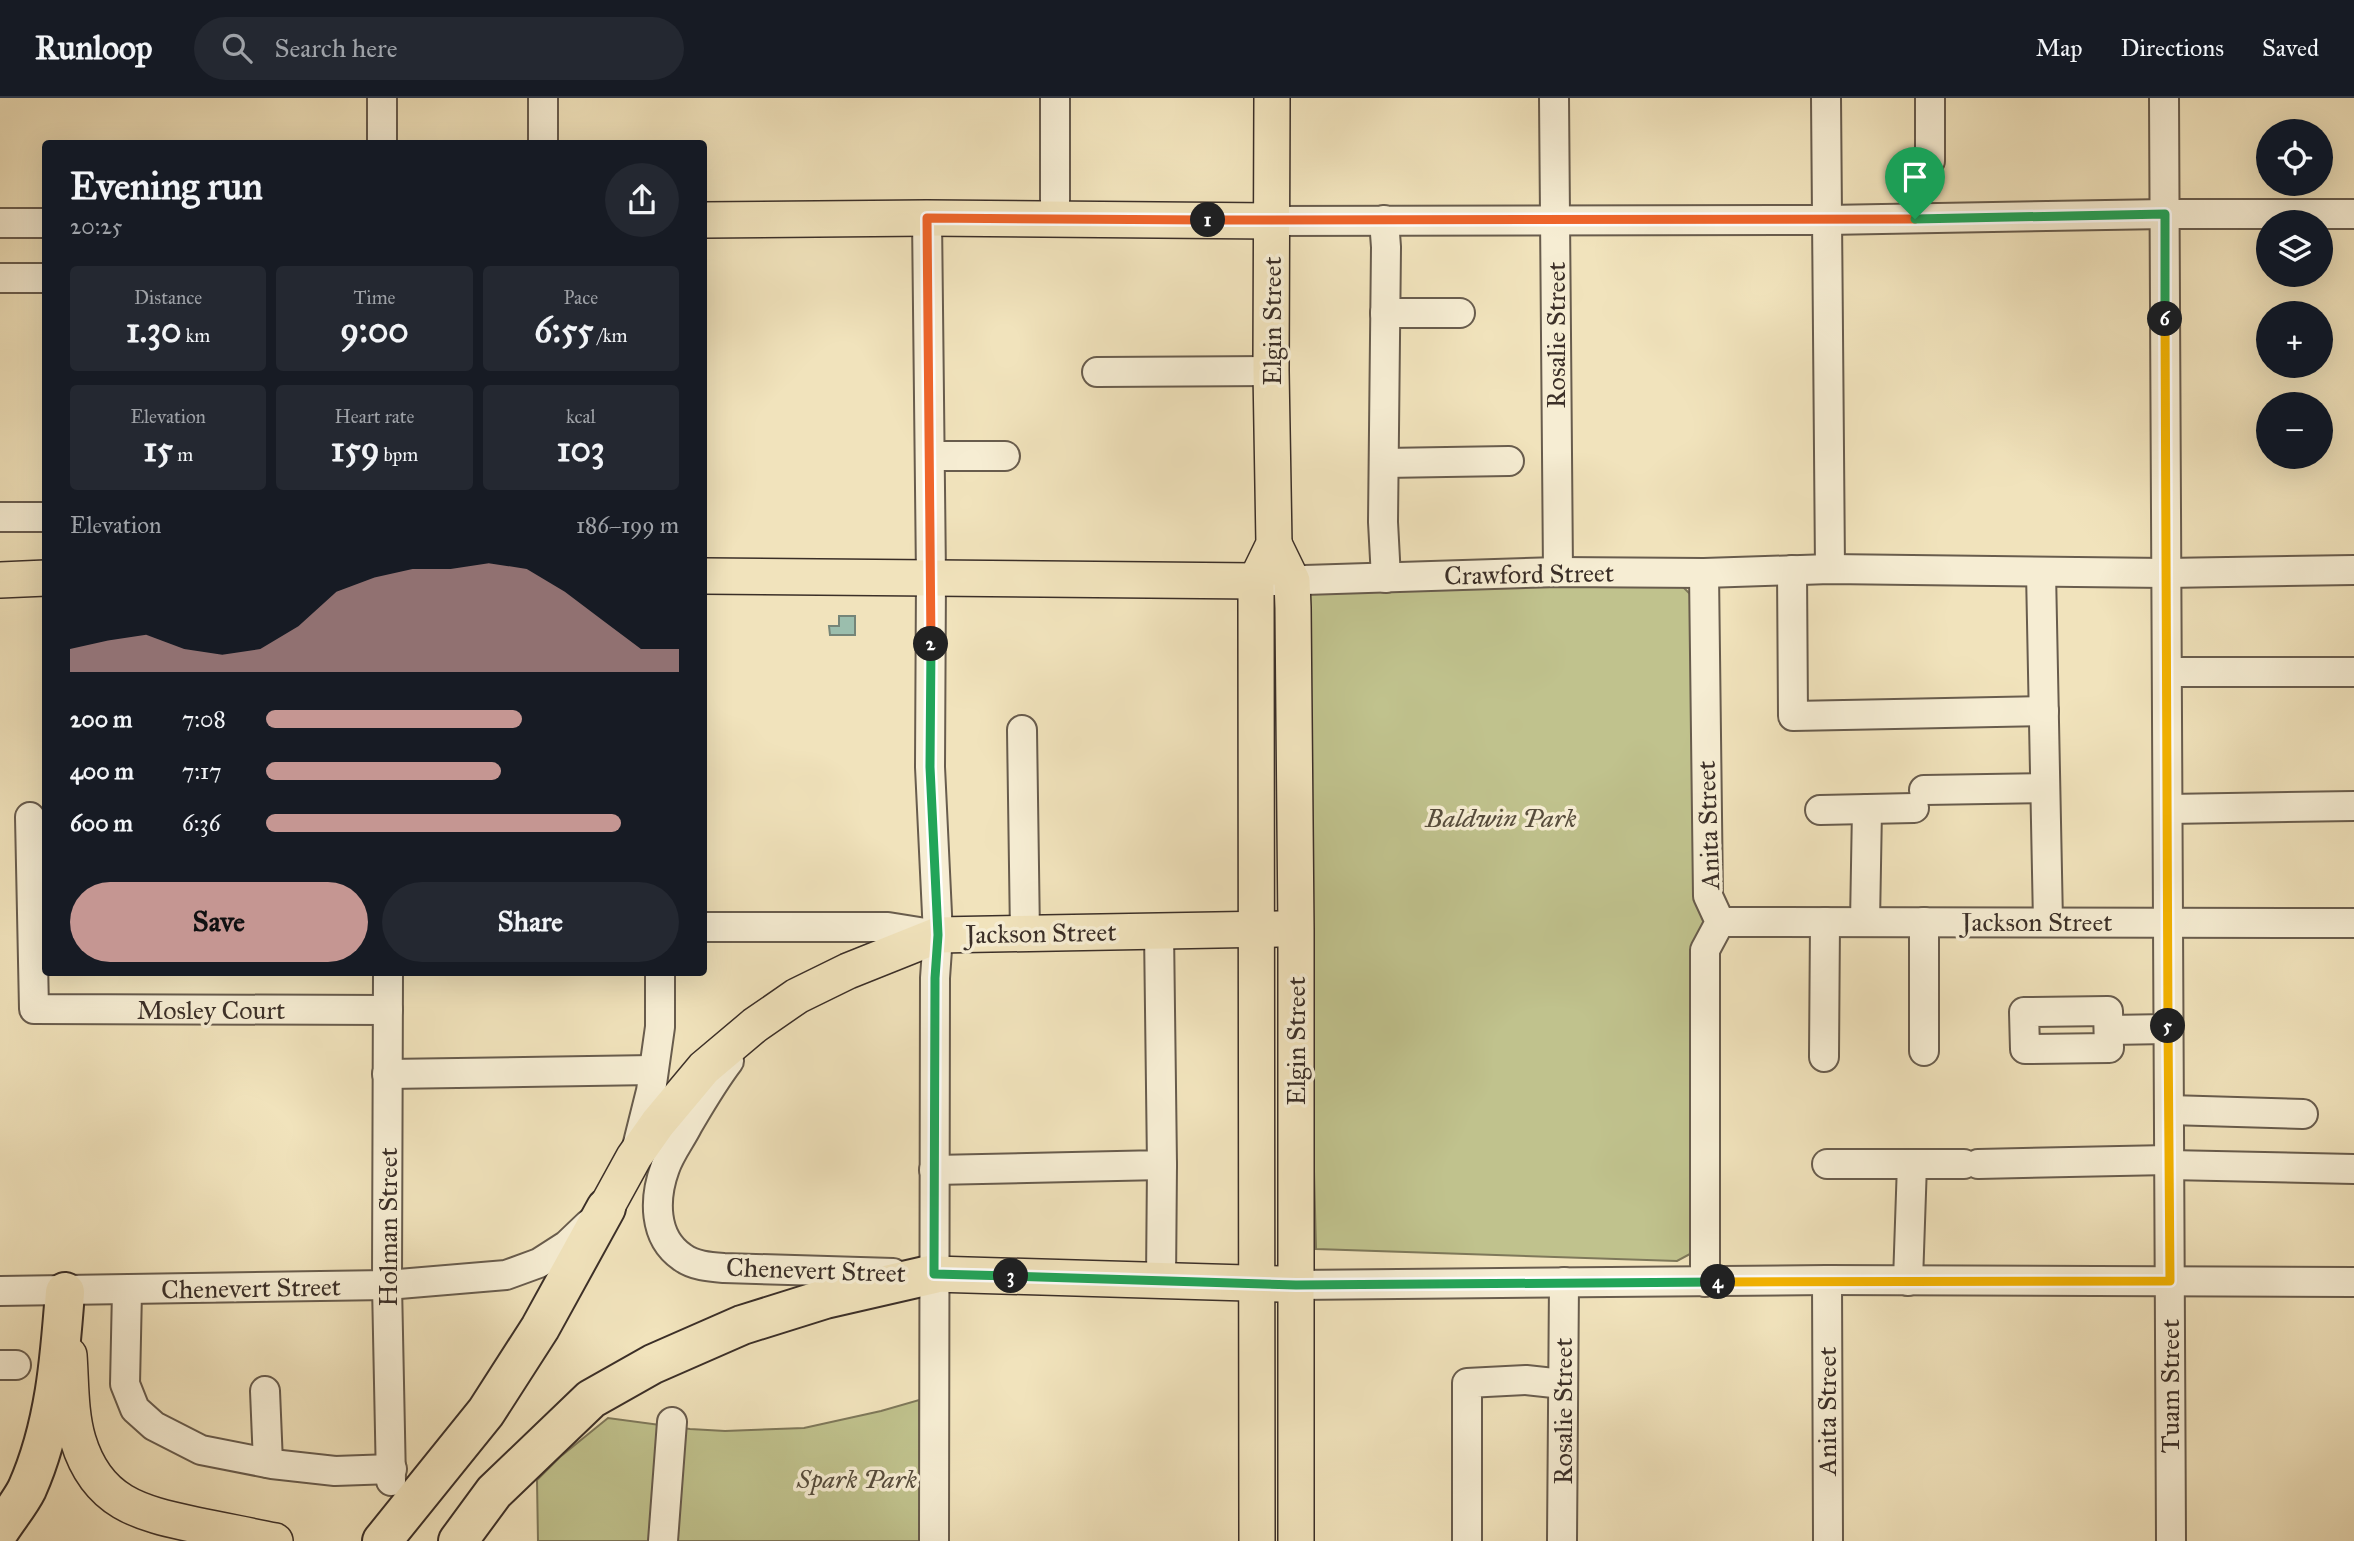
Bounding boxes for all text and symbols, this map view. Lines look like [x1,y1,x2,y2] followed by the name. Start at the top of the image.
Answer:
[194,17,684,80] search box
[35,28,152,68] text: Runloop
[218,29,256,67] icon: search
[274,32,397,64] text: Search here
[2036,33,2083,63] text: Map
[2121,33,2224,63] text: Directions
[2262,33,2319,63] text: Saved
[2256,119,2333,469] map controls
[2256,119,2333,196] button: locate
[1885,147,1945,219] pin
[1896,158,1934,196] icon: arrive
[70,163,263,209] text: Evening run
[605,163,679,237] button: share
[1190,202,1226,238] pin: 1
[1204,208,1211,231] text: 1
[2256,210,2333,287] button: layers
[70,212,122,240] text: 20:25
[1256,256,1288,386] street label: Elgin Street
[1540,262,1572,408] street label: Rosalie Street
[134,286,202,309] text: Distance
[353,286,396,309] text: Time
[564,286,598,309] text: Pace
[2256,301,2333,378] button: +
[2148,302,2182,336] pin: 6
[2160,307,2169,330] text: 6
[126,309,181,352] text: 1.30
[340,309,409,352] text: 9:00
[534,309,593,352] text: 6:55
[181,324,210,347] text: km
[593,324,627,347] text: /km
[2256,392,2333,469] button: −
[130,405,206,428] text: Elevation
[335,405,414,428] text: Heart rate
[566,405,596,428] text: kcal
[143,428,173,471] text: 15
[331,428,379,471] text: 159
[557,428,605,471] text: 103
[173,443,193,466] text: m
[379,443,418,466] text: bpm
[70,511,161,539] text: Elevation
[576,511,679,539] text: 186–199 m
[1444,557,1614,591] street label: Crawford Street
[914,626,948,662] pin: 2
[926,632,935,655] text: 2
[70,705,132,733] text: 200 m
[182,705,226,733] text: 7:08
[70,757,134,785] text: 400 m
[182,757,221,785] text: 7:17
[1690,760,1726,891] street label: Anita Street
[1425,802,1577,834] park label: Baldwin Park
[70,809,133,837] text: 600 m
[182,809,221,837] text: 6:36
[70,882,368,962] button: Save
[382,882,679,962] button: Share
[1959,906,2112,938] street label: Jackson Street
[962,916,1117,950] street label: Jackson Street
[1280,976,1312,1106] street label: Elgin Street
[137,994,285,1026] street label: Mosley Court
[2150,1009,2186,1044] pin: 5
[2163,1014,2172,1037] text: 5
[372,1147,404,1307] street label: Holman Street
[726,1251,906,1289] street label: Chenevert Street
[993,1258,1028,1294] pin: 3
[1007,1264,1014,1287] text: 3
[1700,1264,1736,1300] pin: 4
[161,1270,341,1306] street label: Chenevert Street
[1712,1270,1723,1293] text: 4
[2154,1319,2186,1453] street label: Tuam Street
[1547,1338,1579,1484] street label: Rosalie Street
[1811,1347,1843,1476] street label: Anita Street
[796,1463,918,1496] park label: Spark Park

